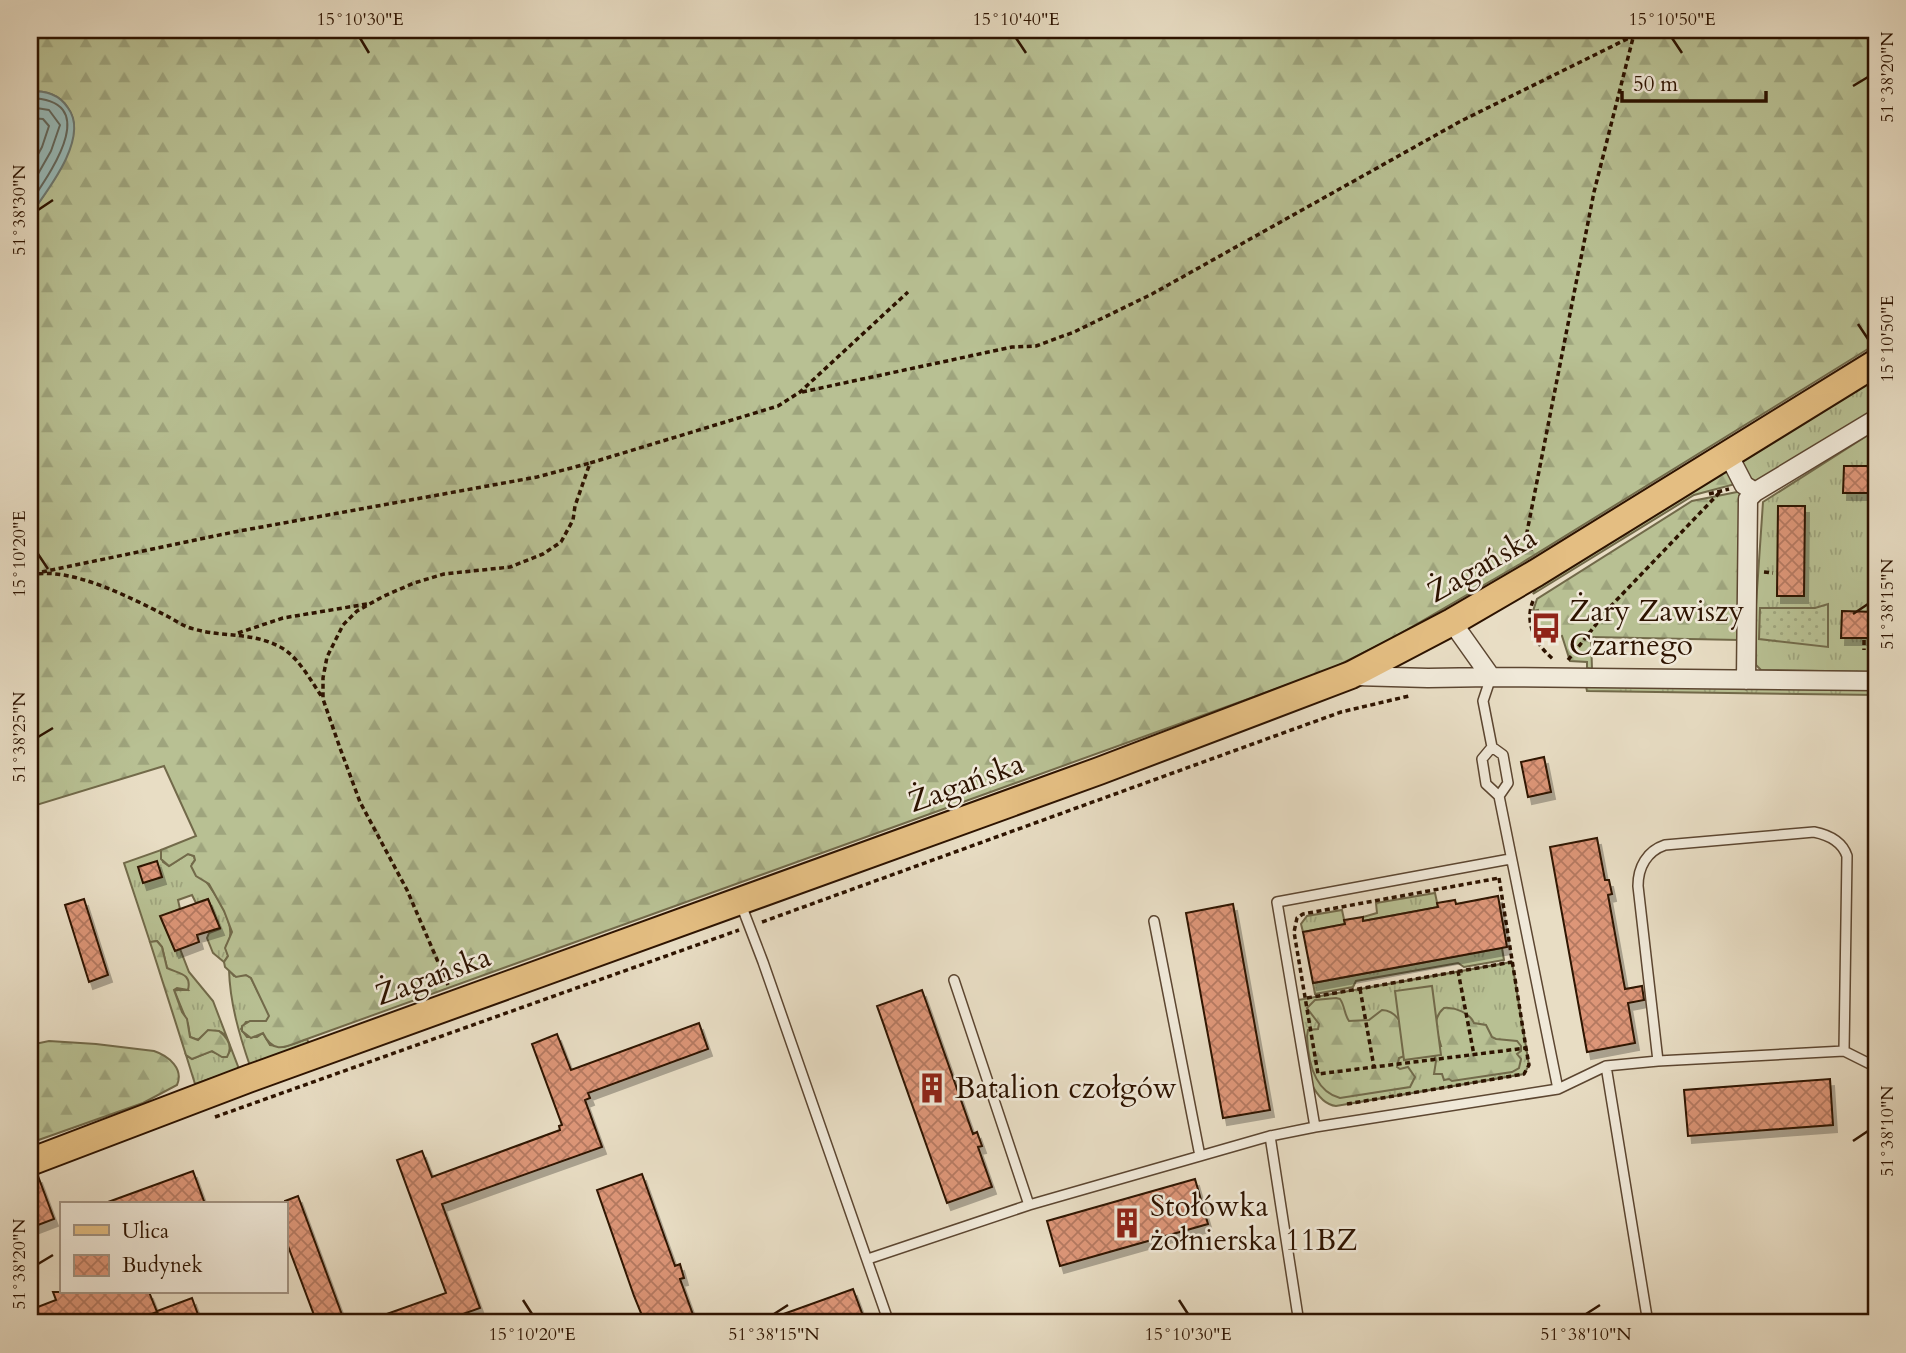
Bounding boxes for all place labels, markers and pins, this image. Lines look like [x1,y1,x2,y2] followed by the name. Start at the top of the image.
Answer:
[1569,591,1744,666] place label: Żary Zawiszy Czarnego
[1529,611,1563,645] bus stop icon: Żary Zawiszy Czarnego
[955,1068,1177,1109] place label: Batalion czołgów
[915,1071,949,1105] building icon: Batalion czołgów
[1150,1186,1358,1261] place label: Stołówka żołnierska 11BZ
[1110,1206,1144,1240] building icon: Stołówka żołnierska 11BZ

